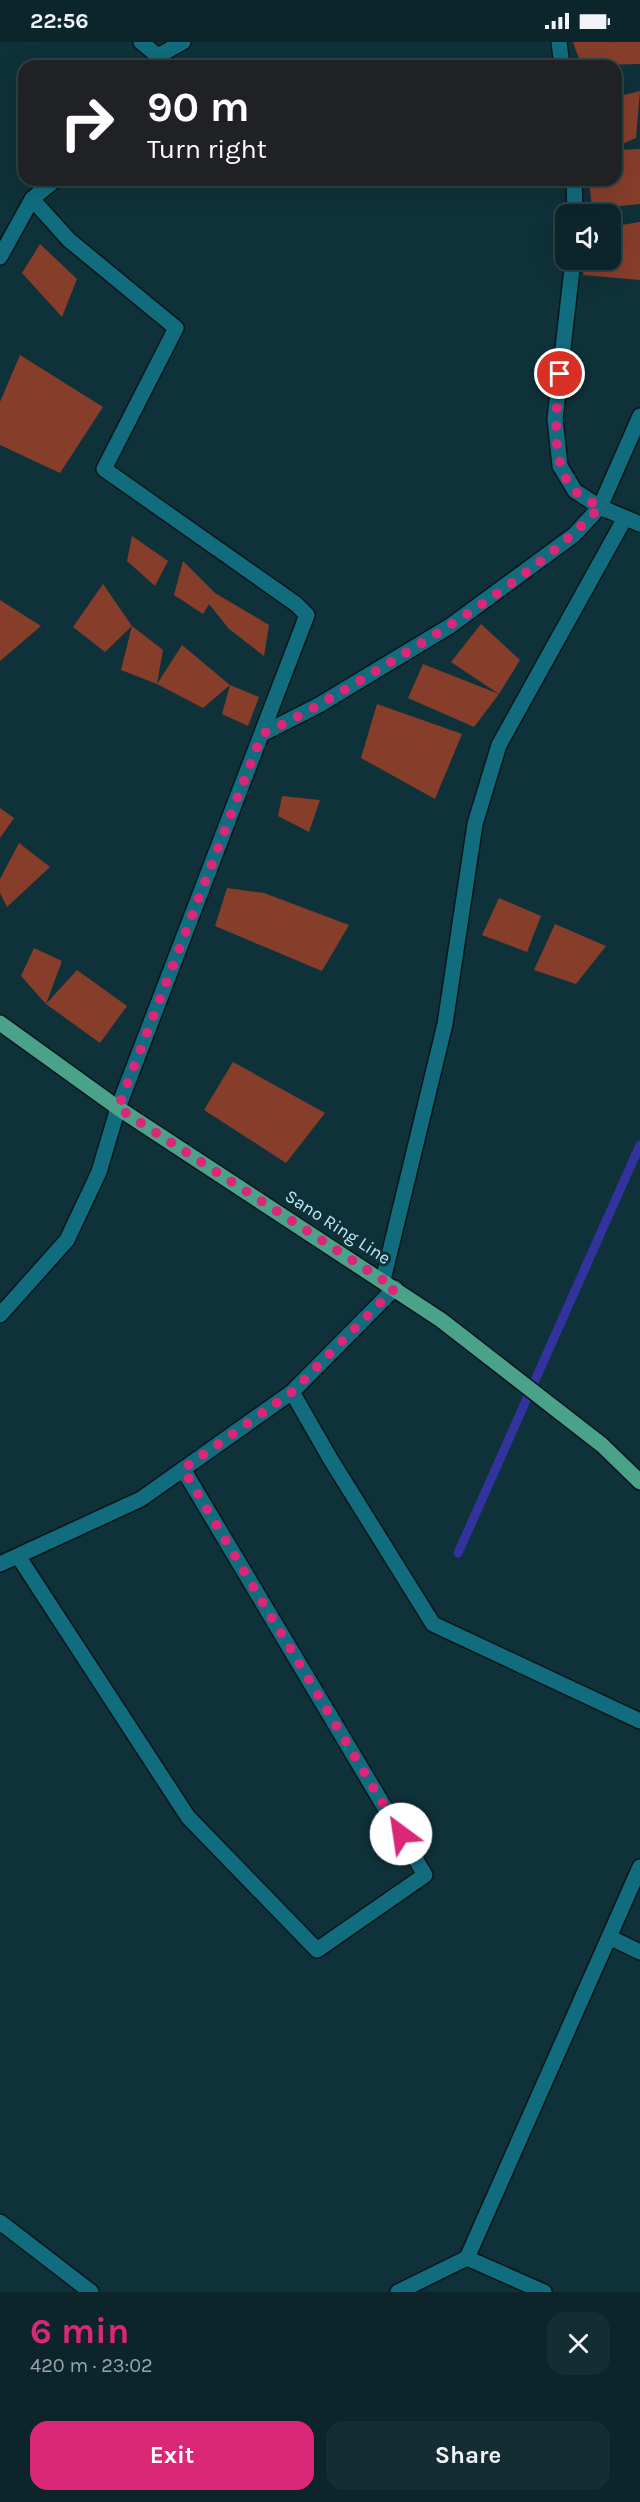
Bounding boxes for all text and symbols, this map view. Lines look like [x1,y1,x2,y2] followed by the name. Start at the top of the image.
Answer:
[30,8,89,34] text: 22:56
[147,82,250,132] text: 90 m
[48,84,126,162] icon: right
[147,133,267,165] text: Turn right
[555,204,621,270] map controls
[555,204,621,270] button: sound
[534,348,585,399] pin
[543,357,576,390] icon: arrive
[281,1185,395,1269] street label: Sano Ring Line
[369,1802,433,1866] position arrow
[30,2310,129,2352] text: 6 min
[547,2312,610,2375] button: close
[30,2354,153,2377] text: 420 m · 23:02
[30,2421,314,2490] button: Exit
[326,2421,610,2490] button: Share

